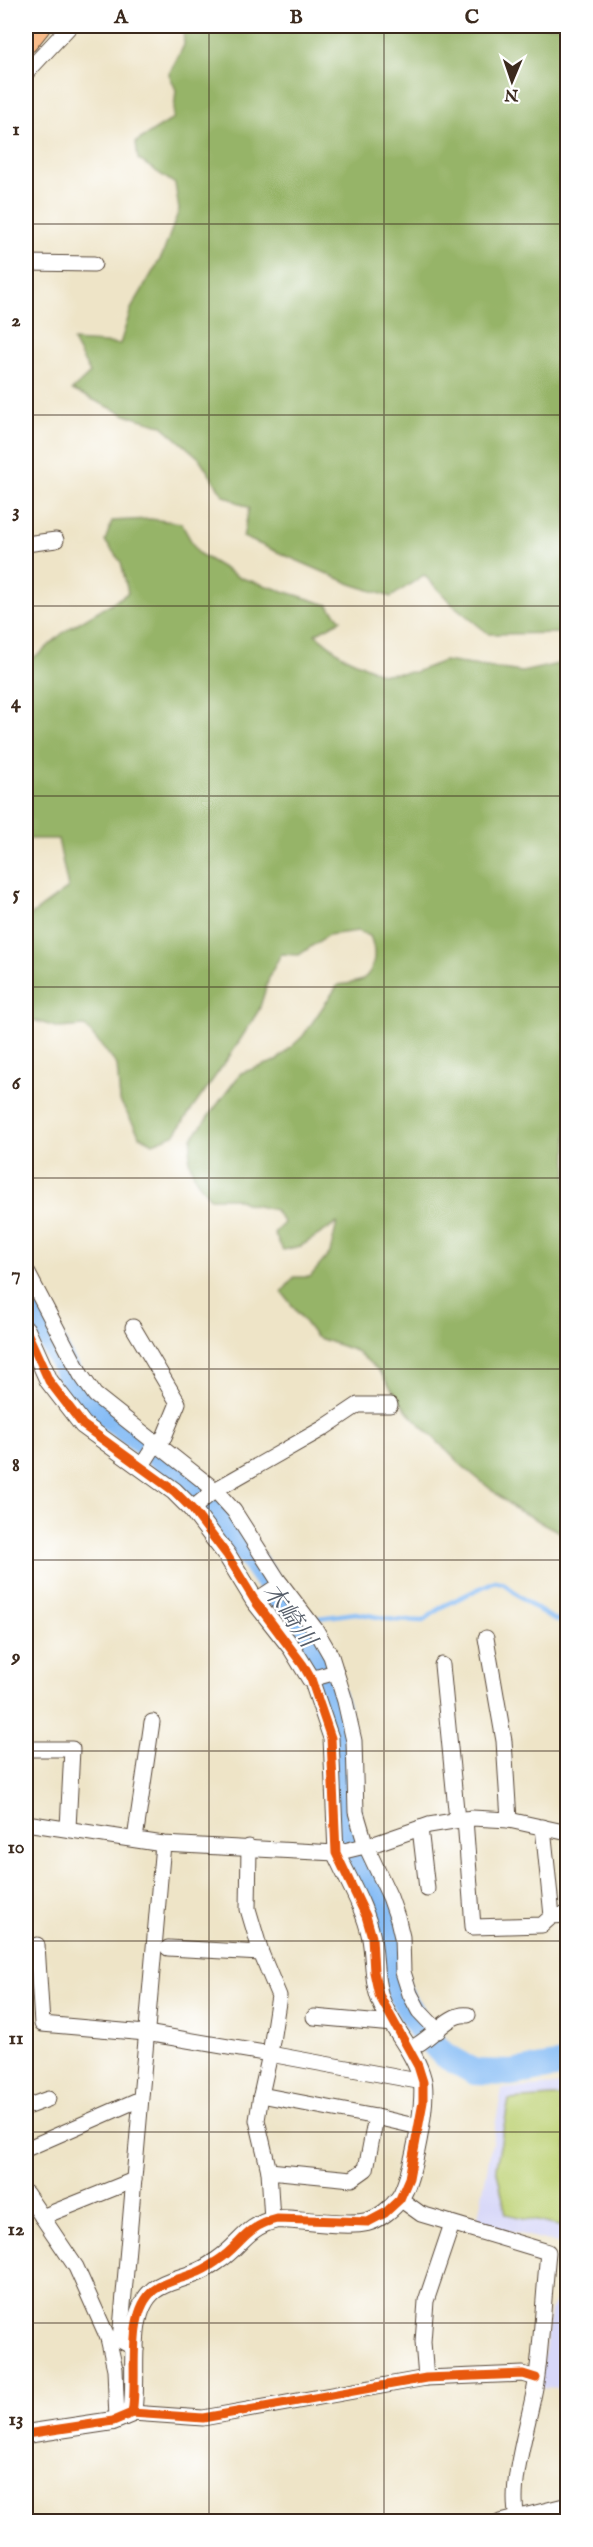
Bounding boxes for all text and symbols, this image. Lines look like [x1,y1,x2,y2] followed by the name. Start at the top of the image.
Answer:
[113,5,129,30] text: A
[289,5,303,30] text: B
[465,5,479,30] text: C
[482,51,542,111] north arrow
[504,84,520,104] text: N
[12,117,20,142] text: 1
[11,308,21,333] text: 2
[12,499,20,524] text: 3
[11,690,22,715] text: 4
[12,881,20,906] text: 5
[12,1071,22,1096] text: 6
[11,1262,21,1287] text: 7
[12,1453,20,1478] text: 8
[255,1578,324,1657] water label: 木崎川
[11,1644,21,1669] text: 9
[7,1835,25,1860] text: 10
[9,2026,23,2051] text: 11
[8,2217,25,2242] text: 12
[9,2407,23,2432] text: 13

